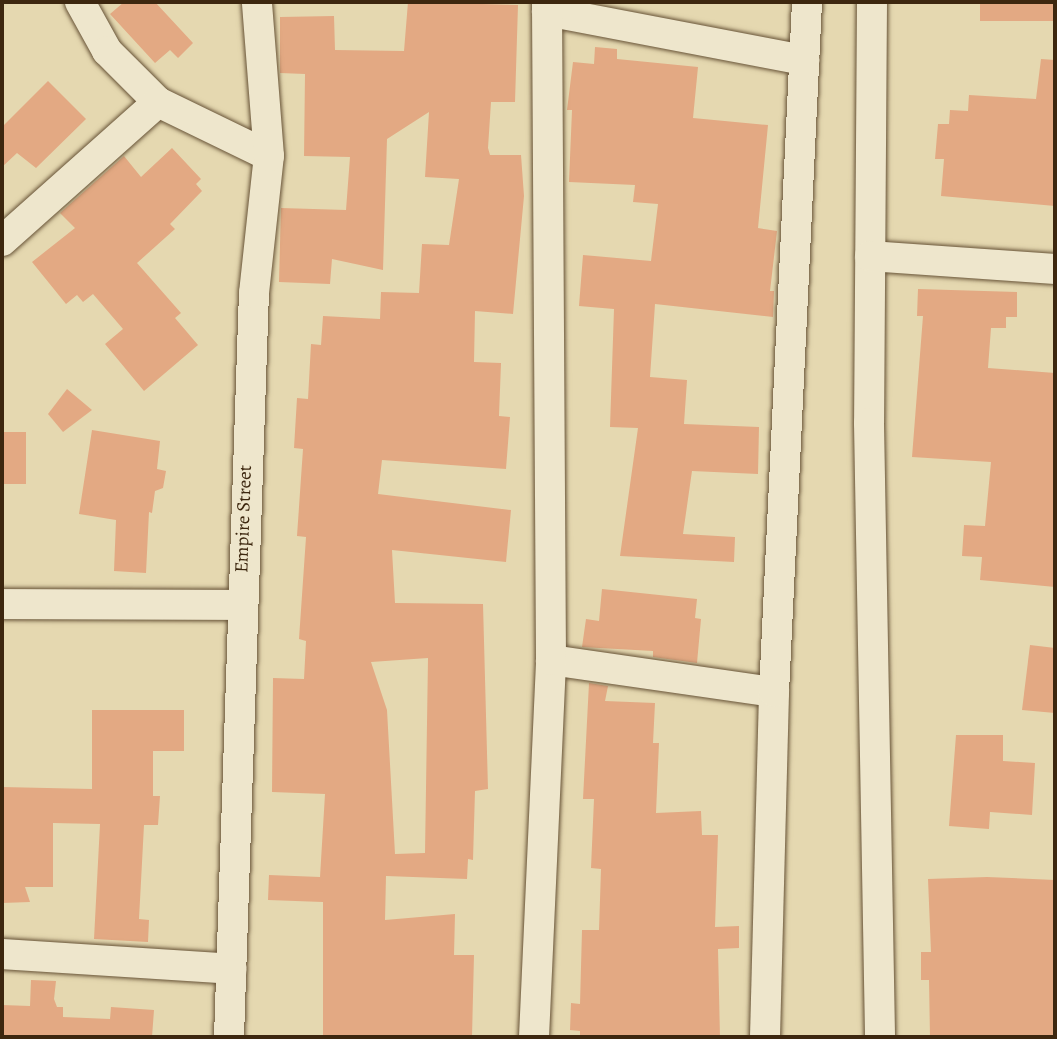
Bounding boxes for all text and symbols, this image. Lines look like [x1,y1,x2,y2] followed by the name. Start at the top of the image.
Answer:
[231,465,257,573] street label: Empire Street

